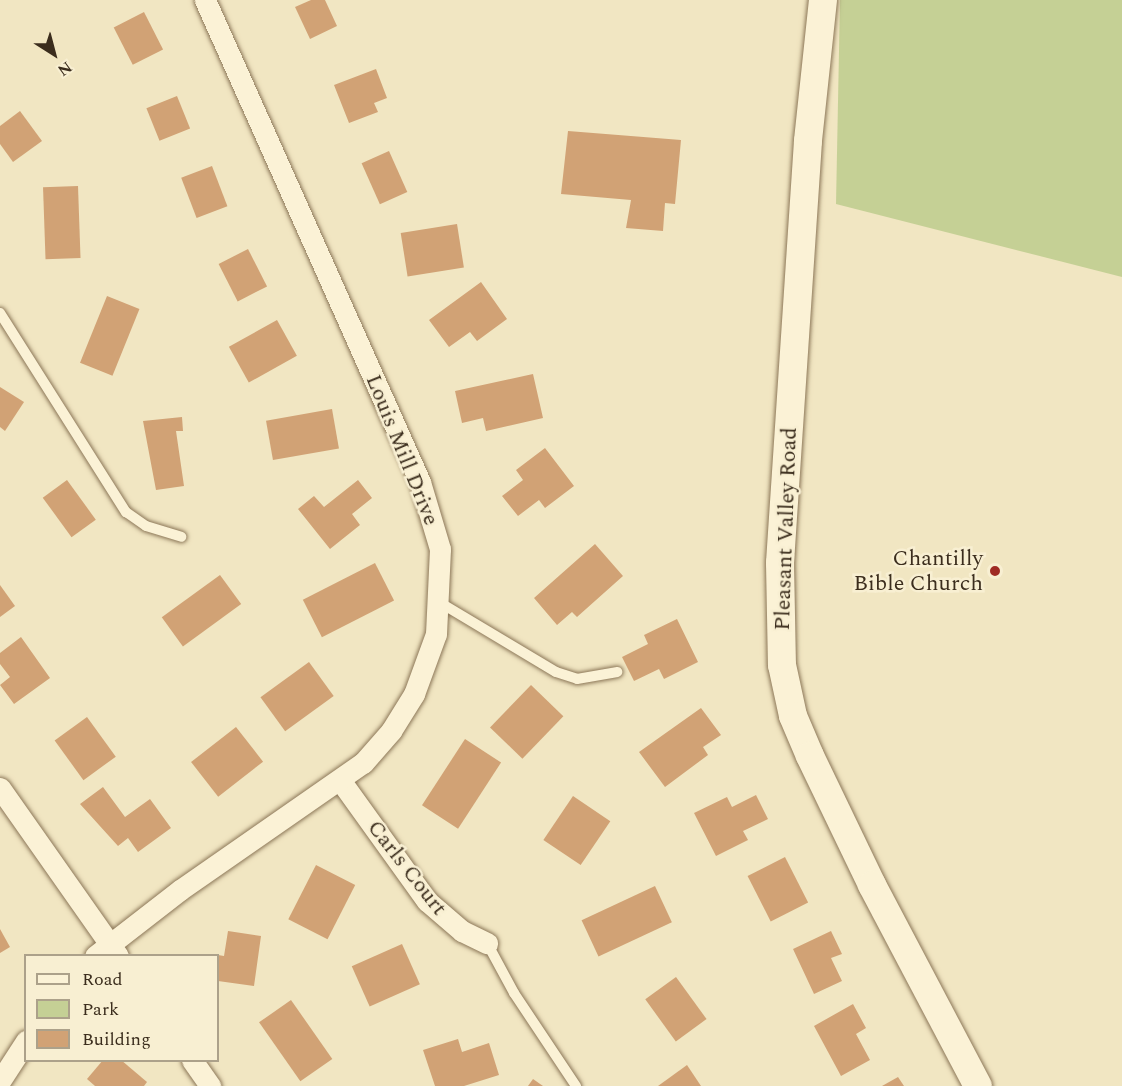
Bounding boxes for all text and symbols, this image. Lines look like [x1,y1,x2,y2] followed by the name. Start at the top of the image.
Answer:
[24,24,84,84] north arrow
[52,55,77,82] text: N
[360,371,444,529] street label: Louis Mill Drive
[769,427,803,631] street label: Pleasant Valley Road
[854,545,983,596] place label: Chantilly Bible Church
[988,564,1002,578] marker: Chantilly Bible Church
[362,815,452,921] street label: Carls Court
[24,954,219,1062] legend
[82,966,123,993] text: Road
[82,996,119,1023] text: Park
[82,1026,151,1053] text: Building

